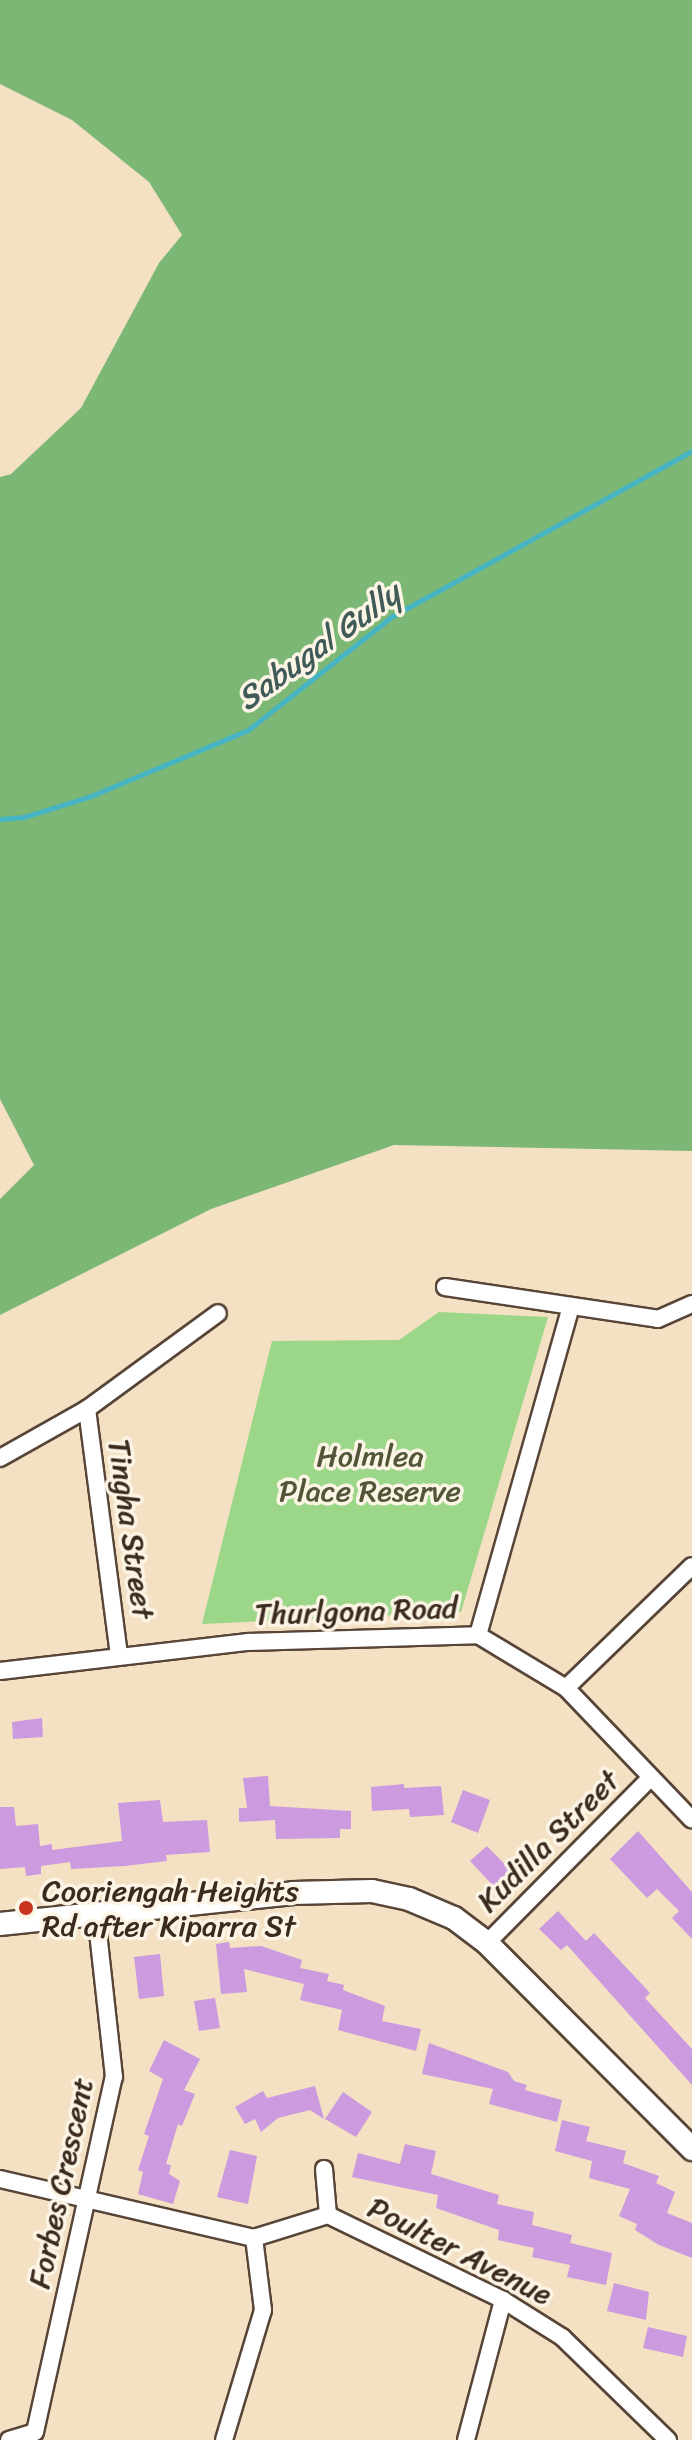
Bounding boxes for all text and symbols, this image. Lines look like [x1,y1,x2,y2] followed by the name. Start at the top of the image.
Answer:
[230,575,408,719] water label: Sabugal Gully
[101,1436,161,1622] street label: Tingha Street
[278,1438,462,1508] park label: Holmlea Place Reserve
[254,1589,458,1633] street label: Thurlgona Road
[470,1763,626,1919] street label: Kudilla Street
[42,1873,299,1944] place label: Cooriengah Heights Rd after Kiparra St
[17,1899,35,1917] marker: Cooriengah Heights Rd after Kiparra St
[21,2074,101,2292] street label: Forbes Crescent
[362,2189,558,2313] street label: Poulter Avenue

